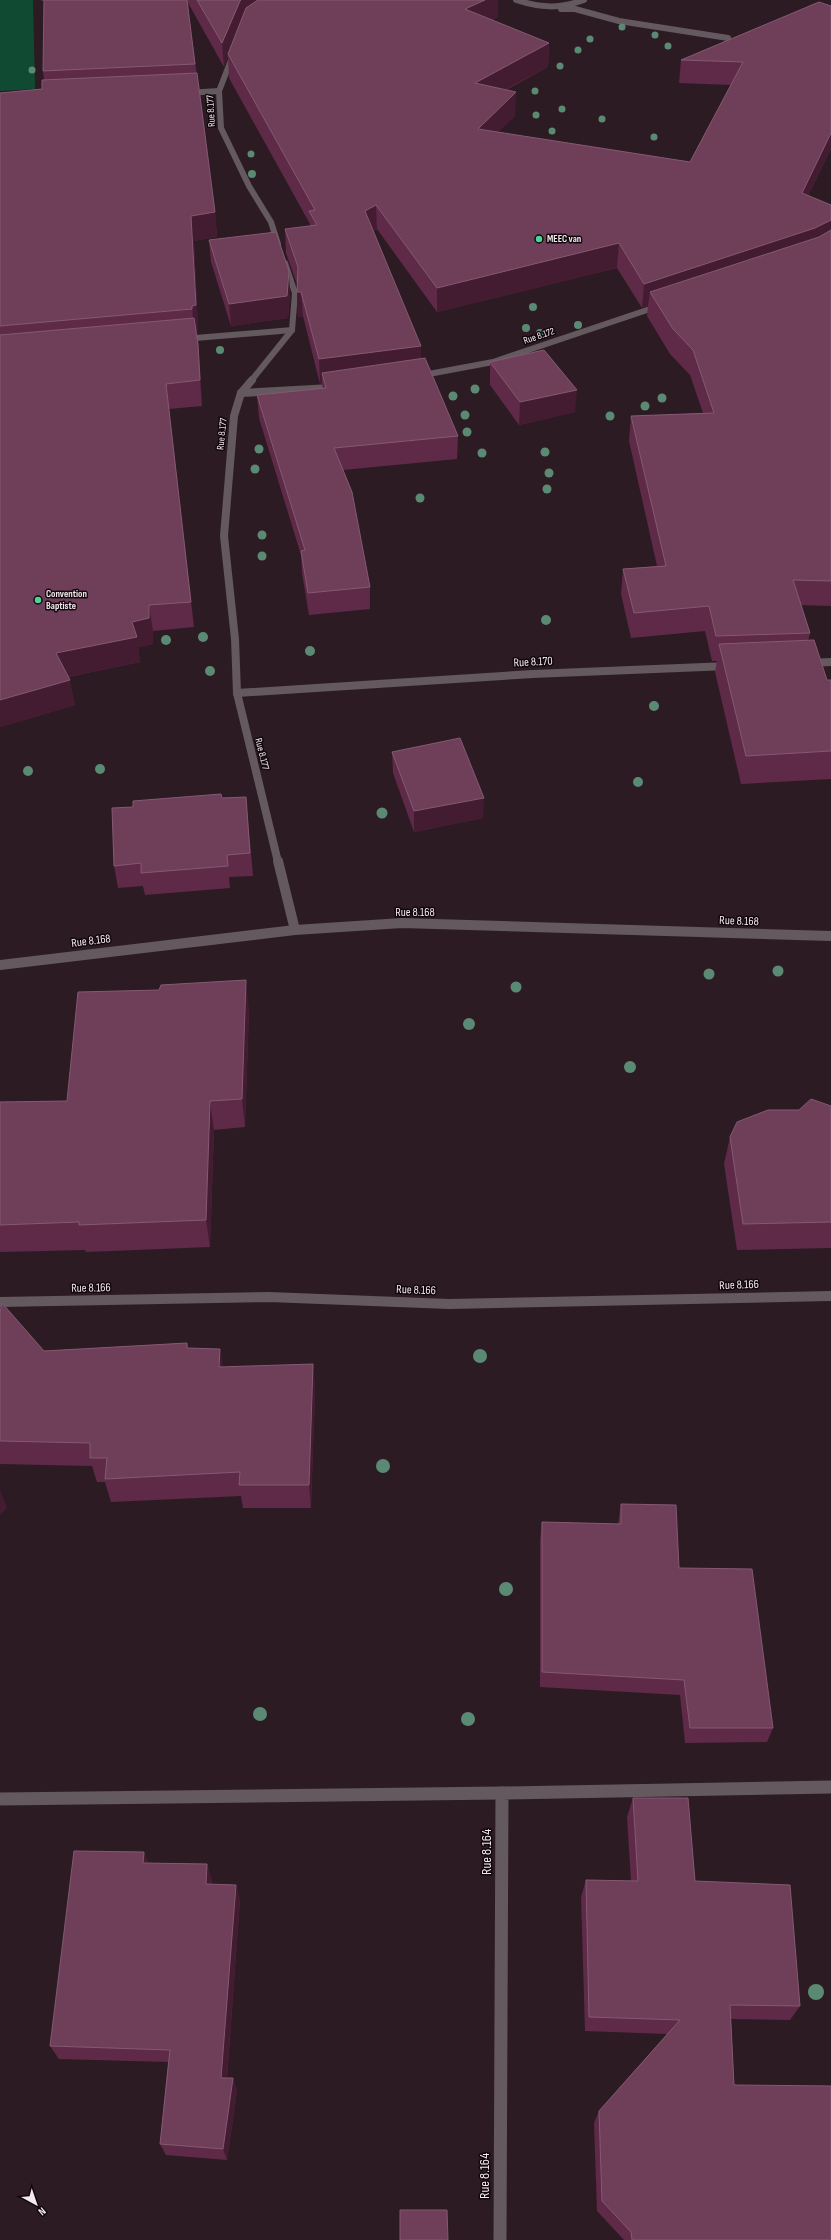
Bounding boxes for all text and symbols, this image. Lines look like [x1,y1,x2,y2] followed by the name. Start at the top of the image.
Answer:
[204,95,218,127] street label: Rue 8.177
[547,233,581,245] place label: MEEC van
[534,234,544,244] marker: MEEC van
[522,325,556,347] street label: Rue 8.172
[214,417,230,451] street label: Rue 8.177
[46,588,87,612] place label: Convention Baptiste
[33,595,43,605] marker: Convention Baptiste
[513,653,553,671] street label: Rue 8.170
[252,737,272,771] street label: Rue 8.177
[395,905,435,920] street label: Rue 8.168
[719,913,759,929] street label: Rue 8.168
[70,931,112,951] street label: Rue 8.168
[719,1277,759,1293] street label: Rue 8.166
[71,1280,111,1296] street label: Rue 8.166
[396,1282,436,1298] street label: Rue 8.166
[478,1829,495,1875] street label: Rue 8.164
[476,2153,493,2199] street label: Rue 8.164
[16,2184,56,2224] north arrow
[36,2204,49,2218] text: N

